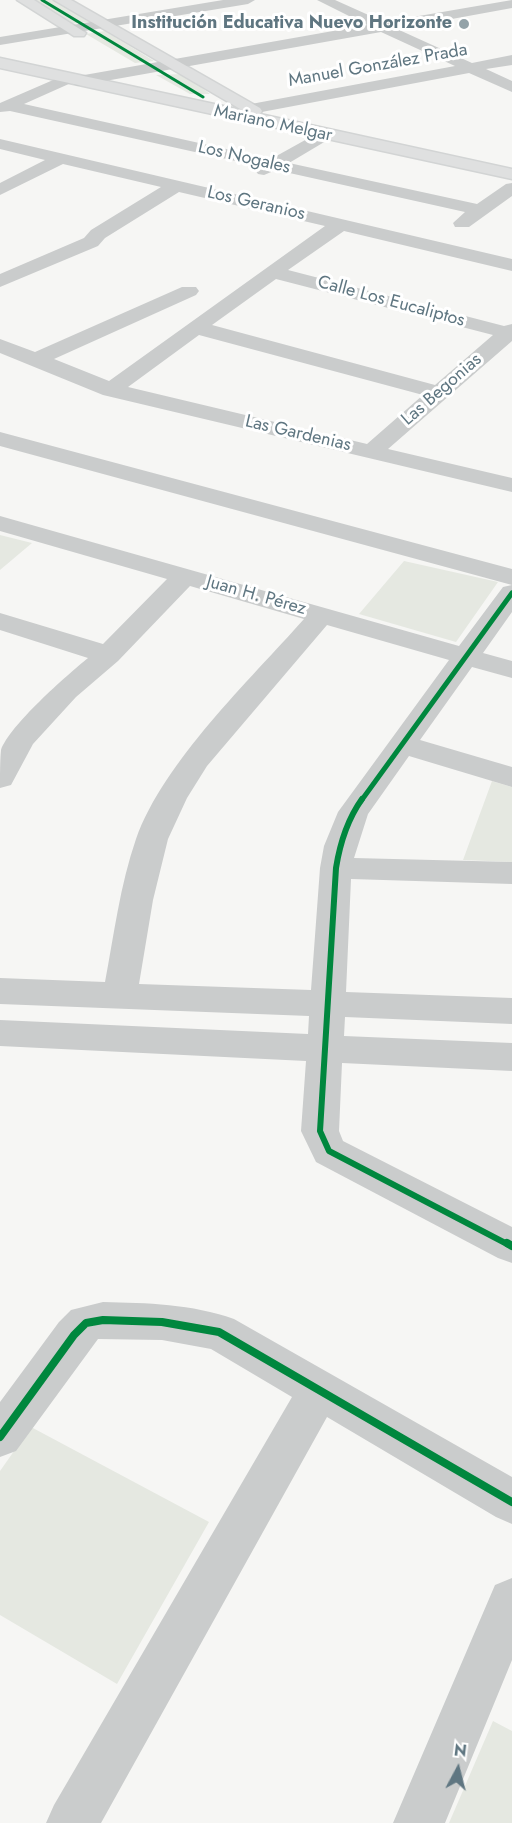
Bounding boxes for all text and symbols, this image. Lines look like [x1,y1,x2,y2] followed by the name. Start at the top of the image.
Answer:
[131,13,452,35] place label: Institución Educativa Nuevo Horizonte
[457,17,471,31] marker: Institución Educativa Nuevo Horizonte
[287,40,469,92] street label: Manuel González Prada
[212,101,334,147] street label: Mariano Melgar
[196,137,292,179] street label: Los Nogales
[205,182,307,226] street label: Los Geranios
[315,272,467,332] street label: Calle Los Eucaliptos
[398,349,486,431] street label: Las Begonias
[243,411,353,457] street label: Las Gardenias
[204,571,308,621] street label: Juan H. Pérez
[453,1738,468,1763] text: N
[428,1739,488,1799] north arrow

